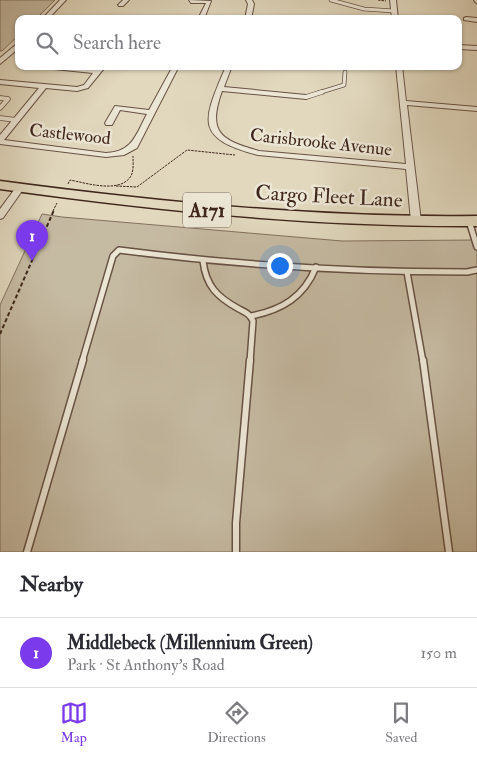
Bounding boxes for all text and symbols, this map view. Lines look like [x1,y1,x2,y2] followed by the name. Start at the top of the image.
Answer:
[15,15,462,70] search box
[33,29,61,57] icon: search
[73,31,161,55] text: Search here
[28,119,112,150] street label: Castlewood
[249,124,394,161] street label: Carisbrooke Avenue
[255,179,403,214] street label: Cargo Fleet Lane
[183,192,231,228] road number: A171
[16,220,48,261] pin: 1
[267,253,293,279] your location
[20,571,83,598] text: Nearby
[67,631,313,655] text: Middlebeck (Millennium Green)
[33,643,39,663] text: 1
[420,643,457,663] text: 150 m
[67,655,225,675] text: Park · St Anthony's Road
[60,699,88,746] tab: Map
[207,699,266,746] tab: Directions
[385,699,417,746] tab: Saved

